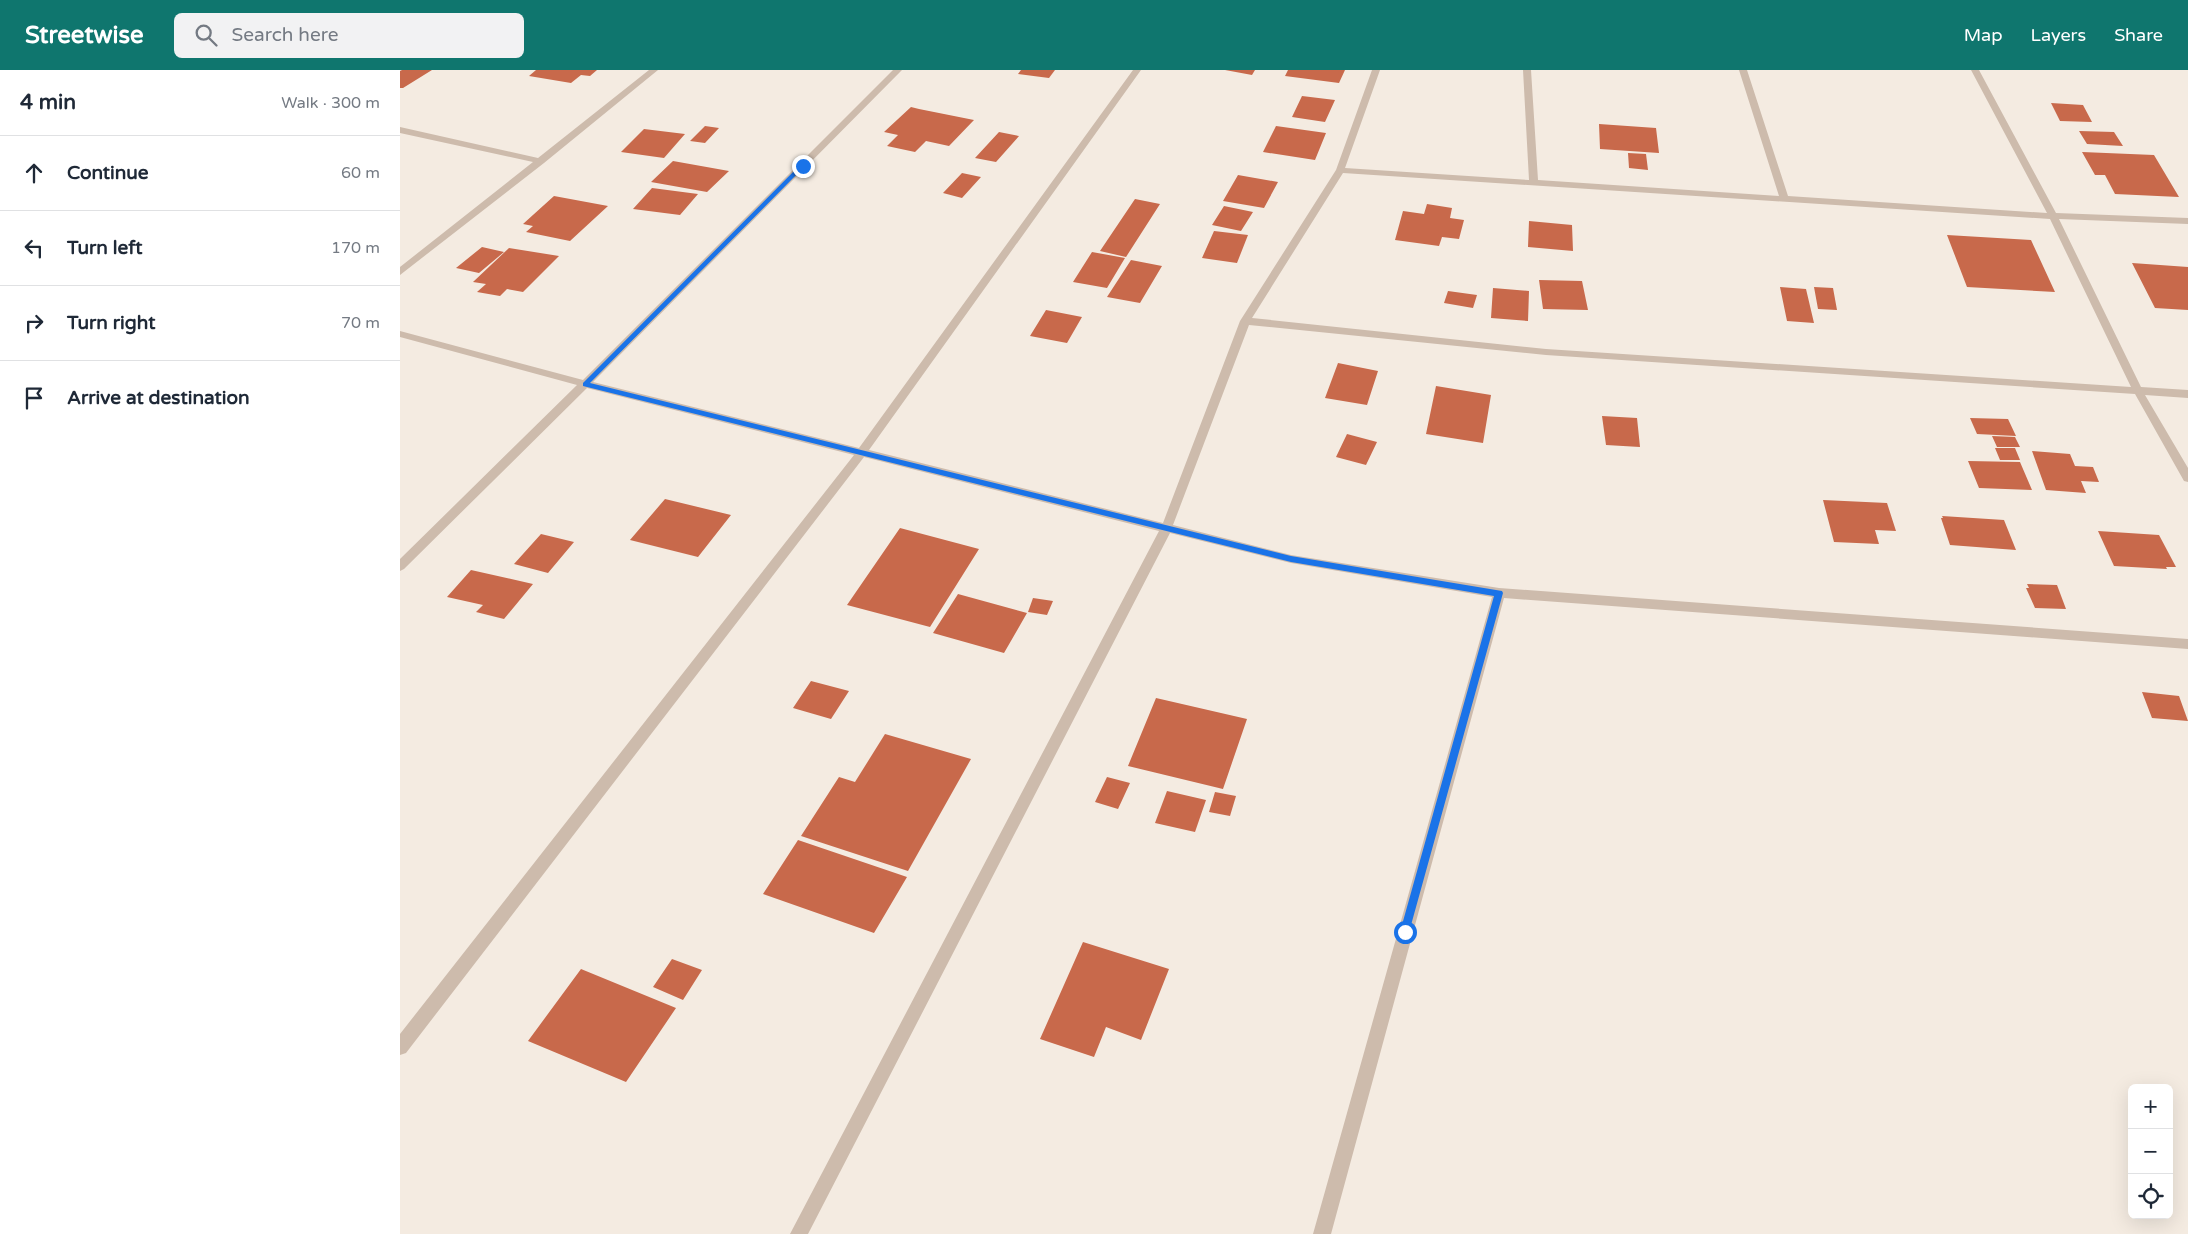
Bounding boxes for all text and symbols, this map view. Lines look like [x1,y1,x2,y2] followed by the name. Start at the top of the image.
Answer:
[174,13,524,58] search box
[25,21,144,50] text: Streetwise
[192,21,220,49] icon: search
[232,24,338,46] text: Search here
[1964,24,2003,46] text: Map
[2031,24,2086,46] text: Layers
[2114,24,2163,46] text: Share
[20,90,76,115] text: 4 min
[281,93,380,113] text: Walk · 300 m
[792,155,815,178] route end
[20,159,48,187] icon: ahead
[67,162,149,184] text: Continue
[341,163,380,183] text: 60 m
[20,234,48,262] icon: left
[67,237,143,259] text: Turn left
[331,238,380,258] text: 170 m
[20,309,48,337] icon: right
[67,312,155,334] text: Turn right
[341,313,380,333] text: 70 m
[20,384,48,412] icon: arrive
[67,387,250,409] text: Arrive at destination
[1394,921,1417,944] route start
[2128,1084,2173,1219] map controls
[2128,1084,2173,1129] button: +
[2128,1129,2173,1174] button: −
[2128,1174,2173,1219] button: locate

